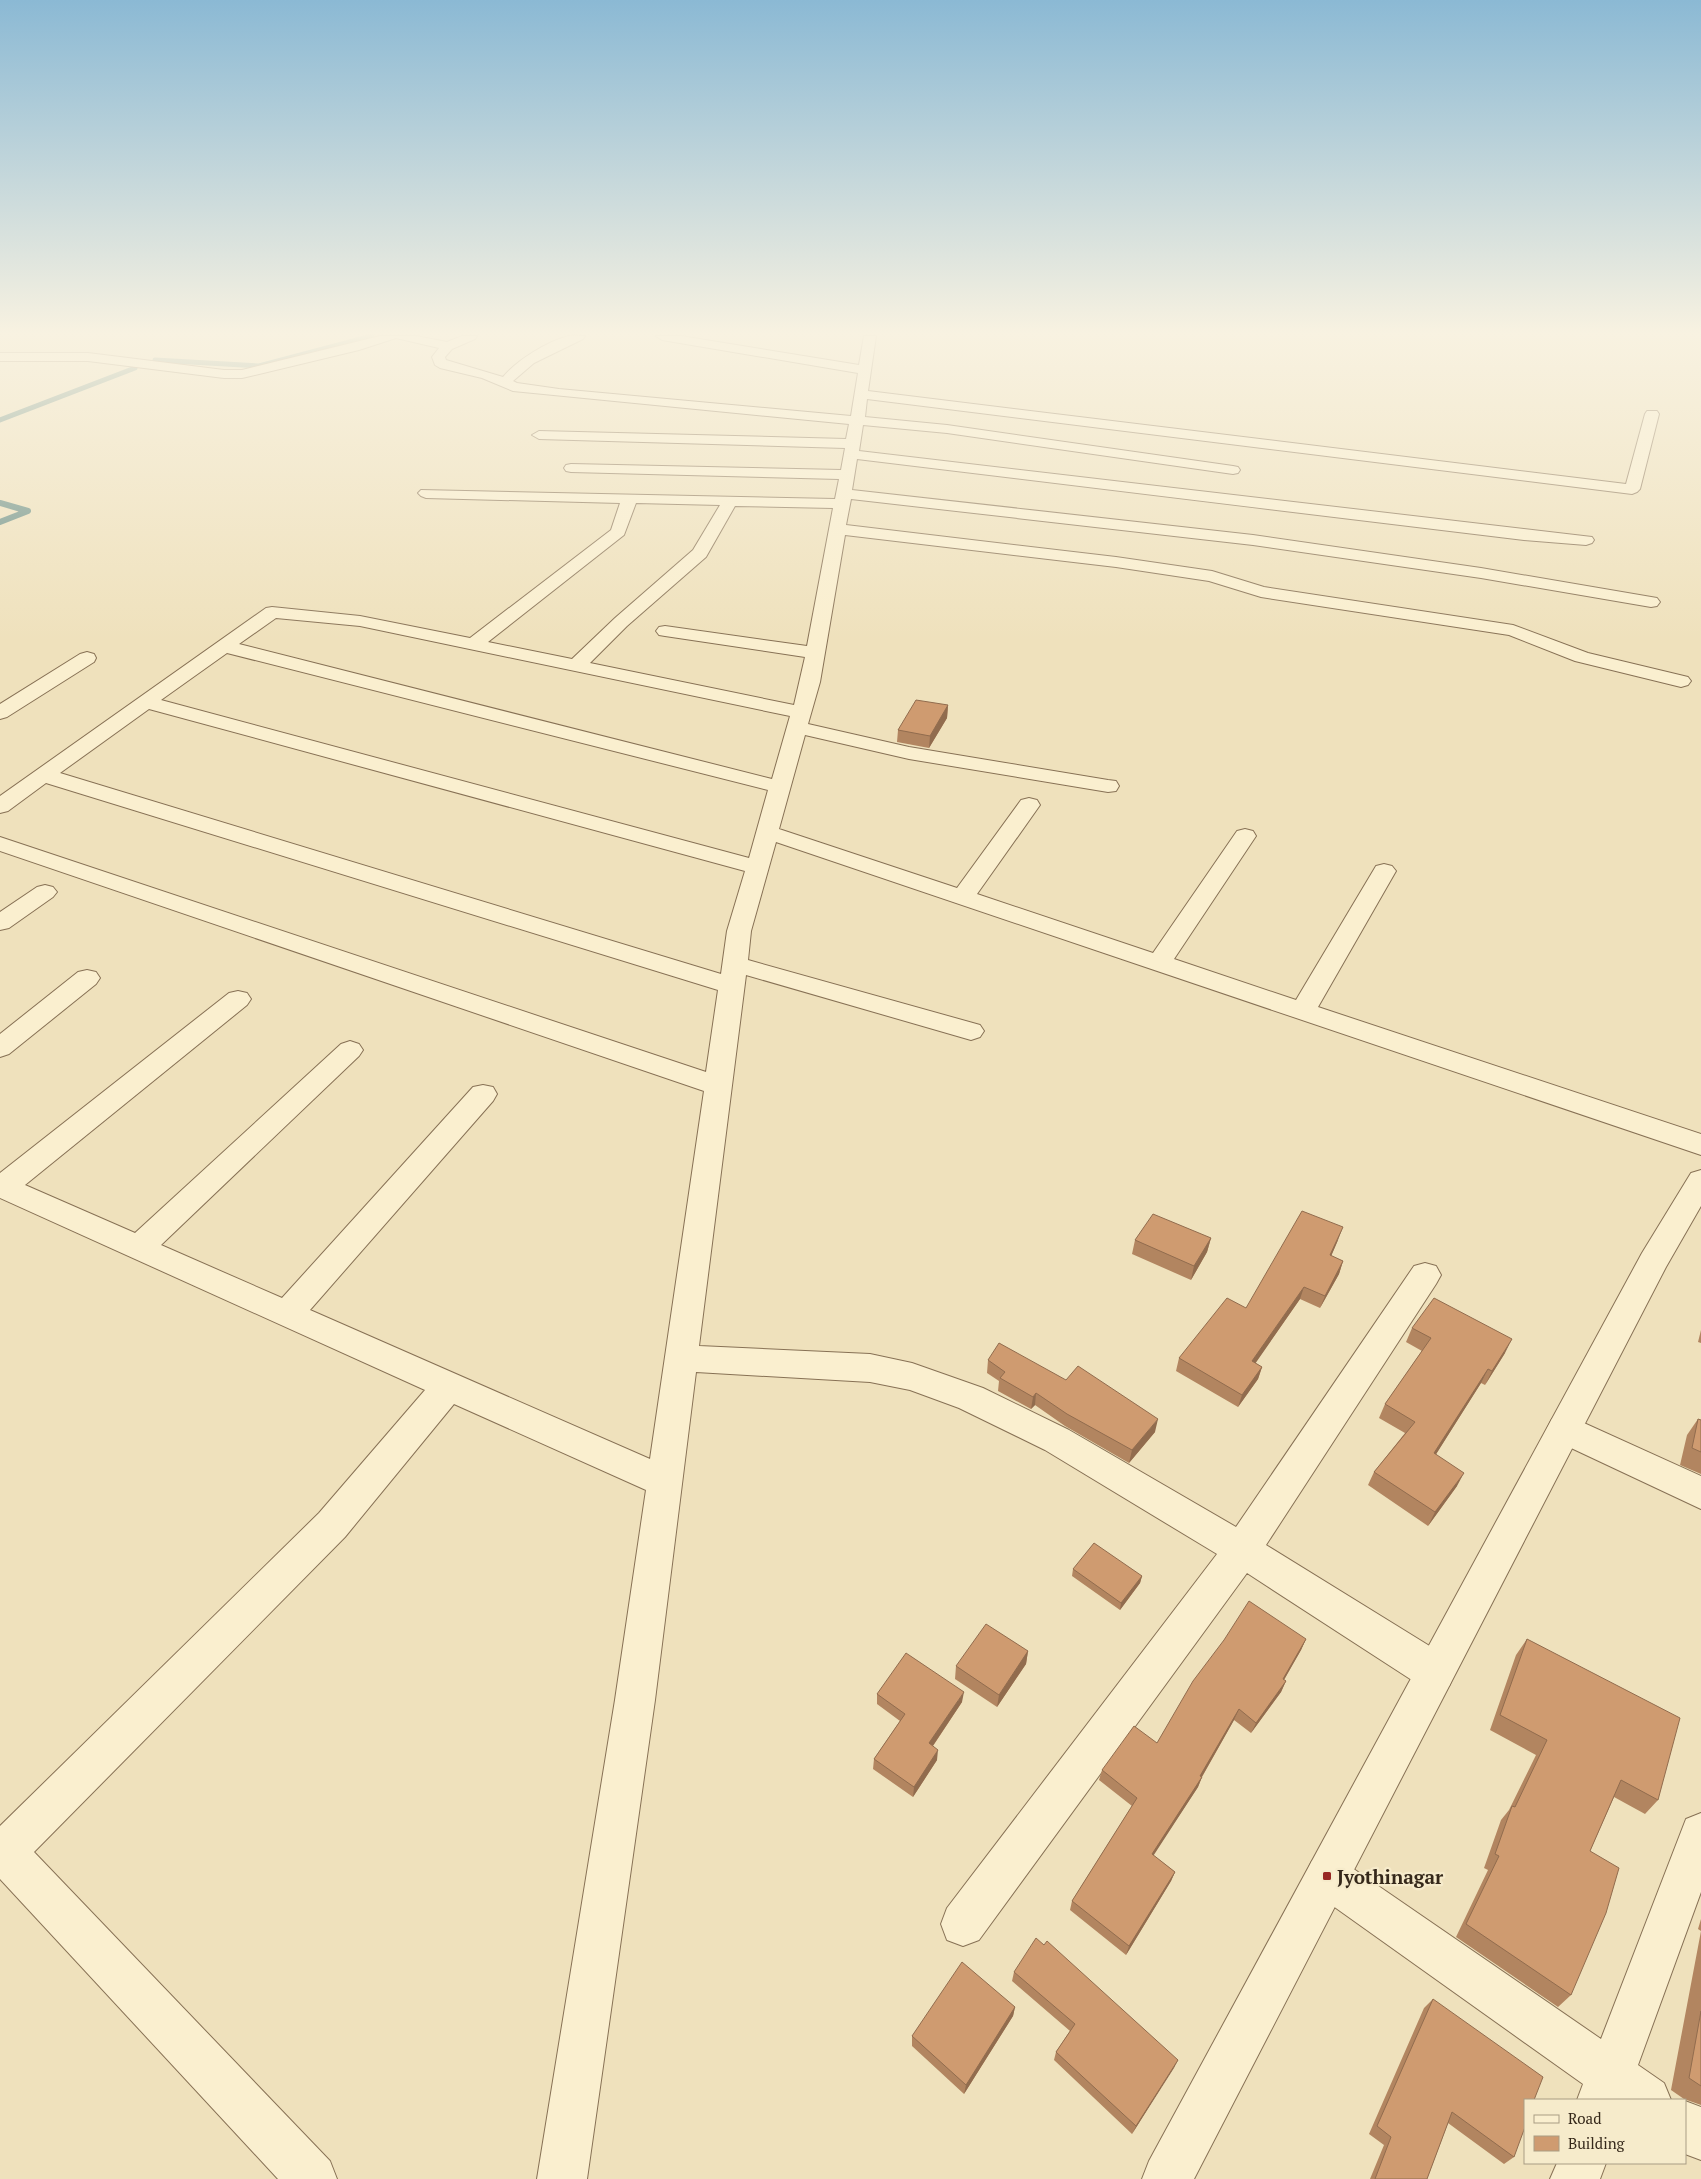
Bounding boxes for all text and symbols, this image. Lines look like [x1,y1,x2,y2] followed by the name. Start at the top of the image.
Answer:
[1337,1864,1444,1889] place label: Jyothinagar
[1321,1870,1333,1882] marker: Jyothinagar
[1524,2099,1686,2164] legend
[1568,2108,1601,2128] text: Road
[1568,2133,1626,2153] text: Building

